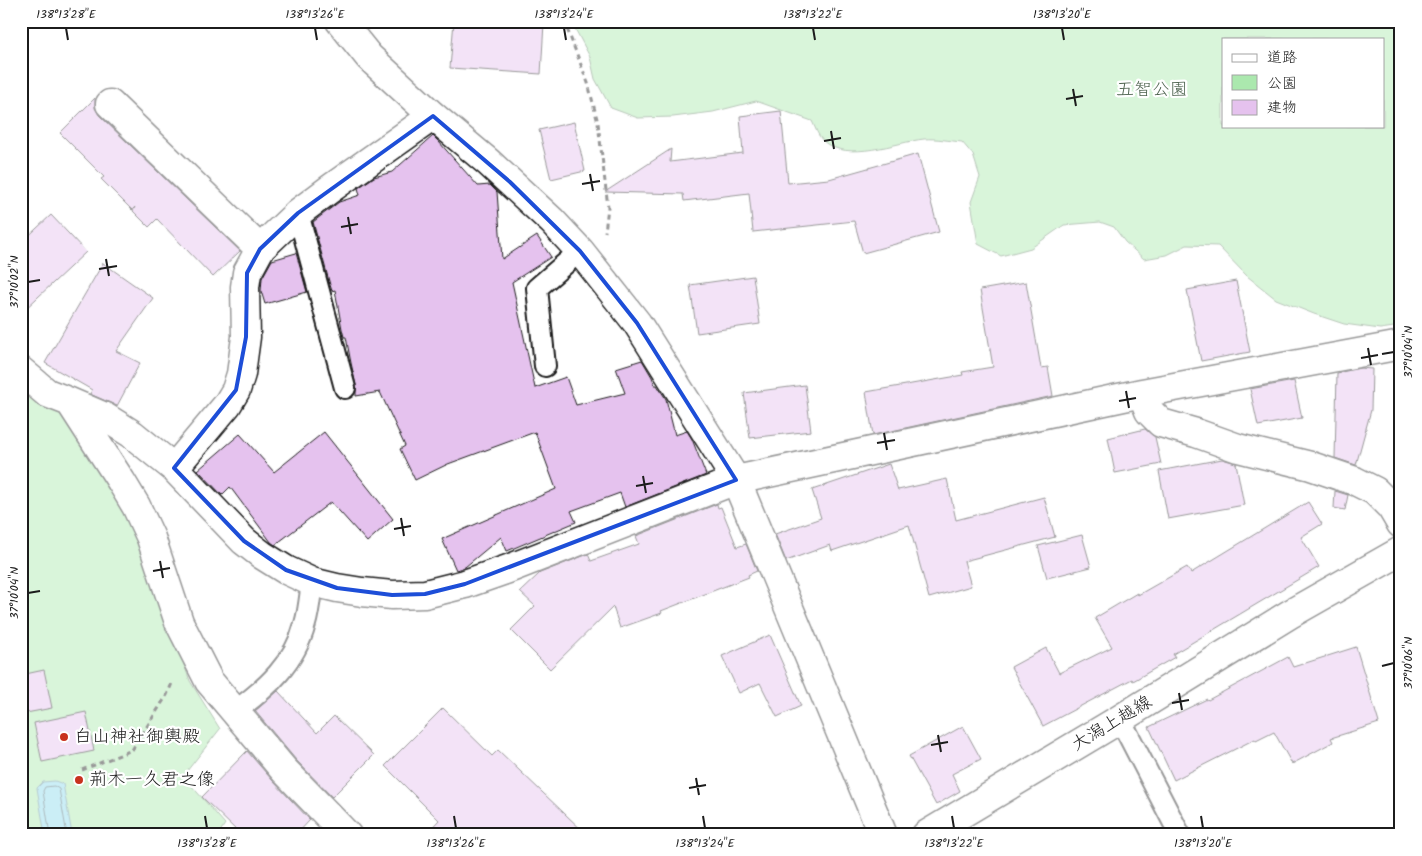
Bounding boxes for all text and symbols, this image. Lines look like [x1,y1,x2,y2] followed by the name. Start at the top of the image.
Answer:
[36,5,97,24] text: 138°13'28"E
[286,5,345,24] text: 138°13'26"E
[535,5,594,24] text: 138°13'24"E
[783,5,844,24] text: 138°13'22"E
[1033,5,1092,24] text: 138°13'20"E
[1222,38,1384,128] legend
[1267,46,1297,70] text: 道路
[1267,72,1297,96] text: 公園
[1116,76,1188,105] park label: 五智公園
[1267,96,1297,120] text: 建物
[5,255,24,309] text: 37°10'02"N
[1399,326,1418,378] text: 37°10'04"N
[5,567,24,619] text: 37°10'04"N
[1399,637,1418,689] text: 37°10'06"N
[1066,688,1158,760] street label: 大潟上越線
[74,723,200,752] place label: 白山神社御輿殿
[58,731,70,743] marker: 白山神社御輿殿
[89,766,215,795] place label: 荊木一久君之像
[73,774,85,786] marker: 荊木一久君之像
[177,834,238,853] text: 138°13'28"E
[427,834,486,853] text: 138°13'26"E
[676,834,735,853] text: 138°13'24"E
[924,834,985,853] text: 138°13'22"E
[1174,834,1233,853] text: 138°13'20"E

